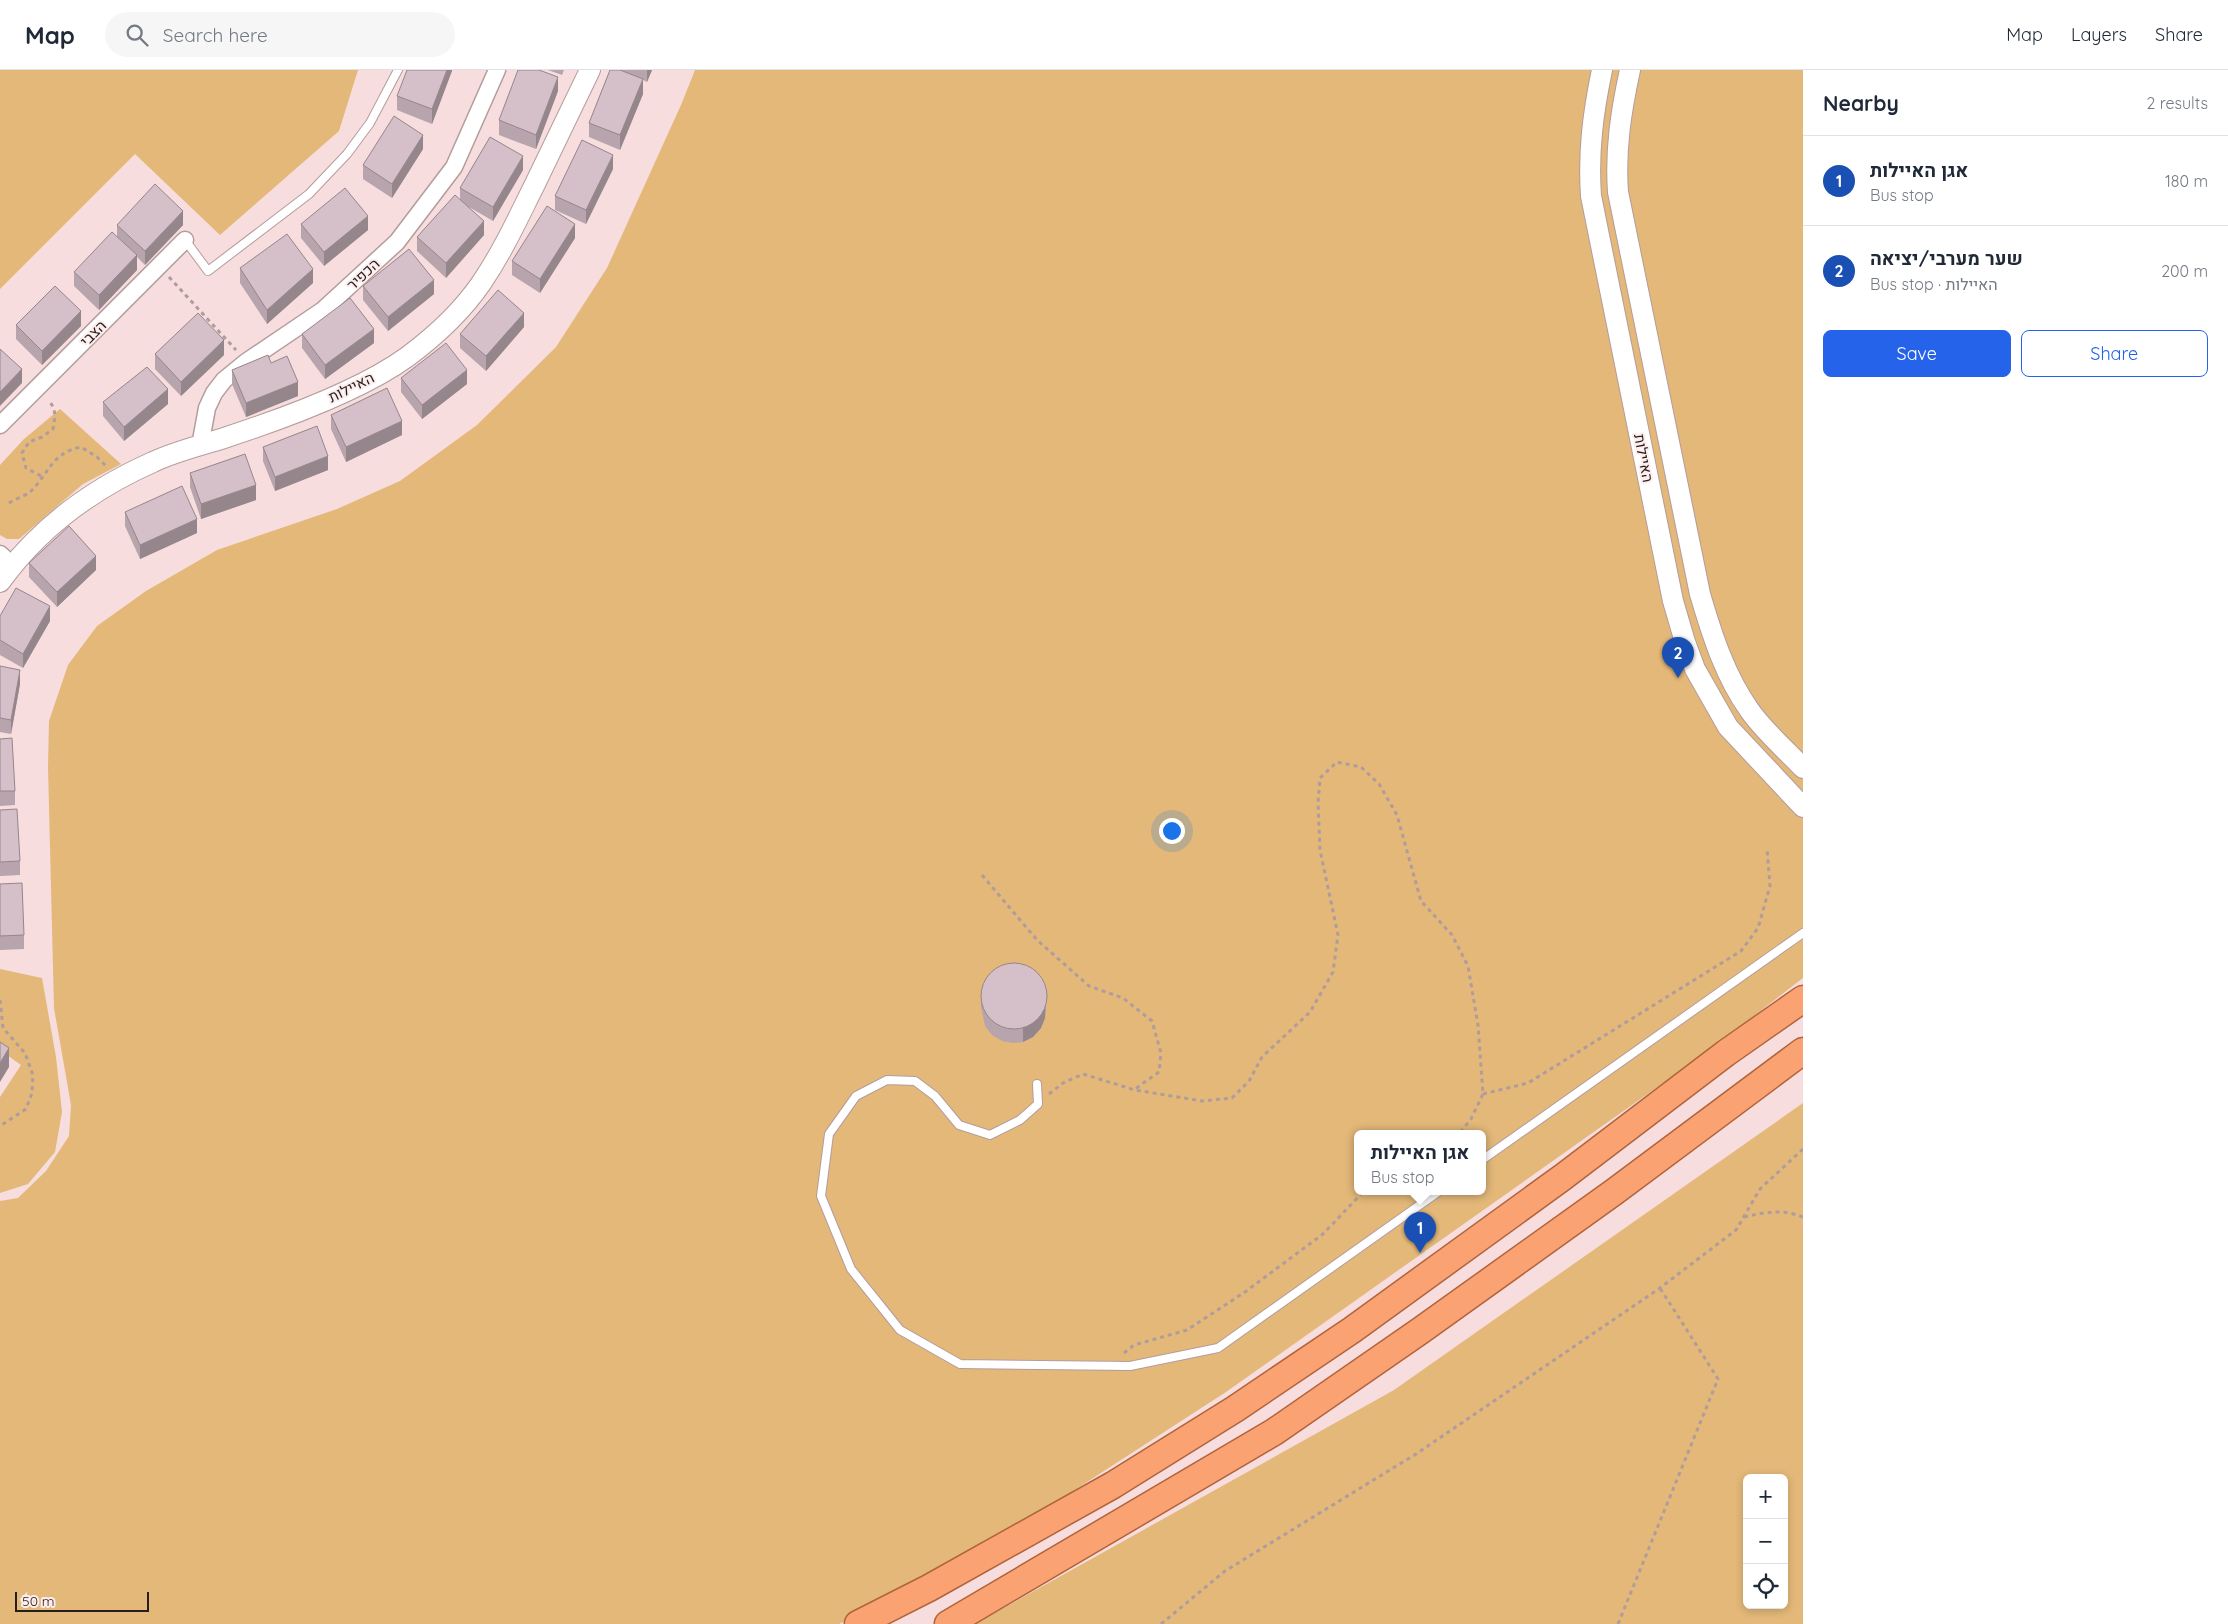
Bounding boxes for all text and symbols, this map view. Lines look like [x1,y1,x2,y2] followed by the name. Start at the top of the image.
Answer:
[105,12,455,57] search box
[25,20,75,50] text: Map
[123,21,151,49] icon: search
[163,23,268,47] text: Search here
[2006,23,2043,46] text: Map
[2071,23,2127,46] text: Layers
[2155,23,2203,46] text: Share
[1823,90,1899,116] text: Nearby
[2146,93,2208,113] text: 2 results
[1870,158,1968,182] text: אגן האיילות
[1836,171,1842,191] text: 1
[2165,171,2208,191] text: 180 m
[1870,185,1934,205] text: Bus stop
[1870,246,2023,270] text: שער מערבי/יציאה
[343,254,383,294] street label: הכפיר
[1834,261,1844,281] text: 2
[2161,261,2208,281] text: 200 m
[1870,274,1998,294] text: Bus stop · האיילות
[76,316,110,350] street label: הצבי
[1823,330,2011,377] button: Save
[2021,330,2208,377] button: Share
[325,368,377,406] street label: האיילות
[1630,432,1658,484] street label: האיילות
[1662,637,1694,678] pin: 2
[1159,818,1185,844] your location
[1354,1130,1486,1195] popup
[1371,1140,1469,1164] text: אגן האיילות
[1371,1167,1434,1187] text: Bus stop
[1404,1212,1436,1253] pin: 1
[1743,1474,1788,1609] map controls
[1743,1474,1788,1519] button: +
[1743,1519,1788,1564] button: −
[1743,1564,1788,1609] button: locate
[15,1589,149,1612] scale bar
[22,1592,55,1610] text: 50 m

